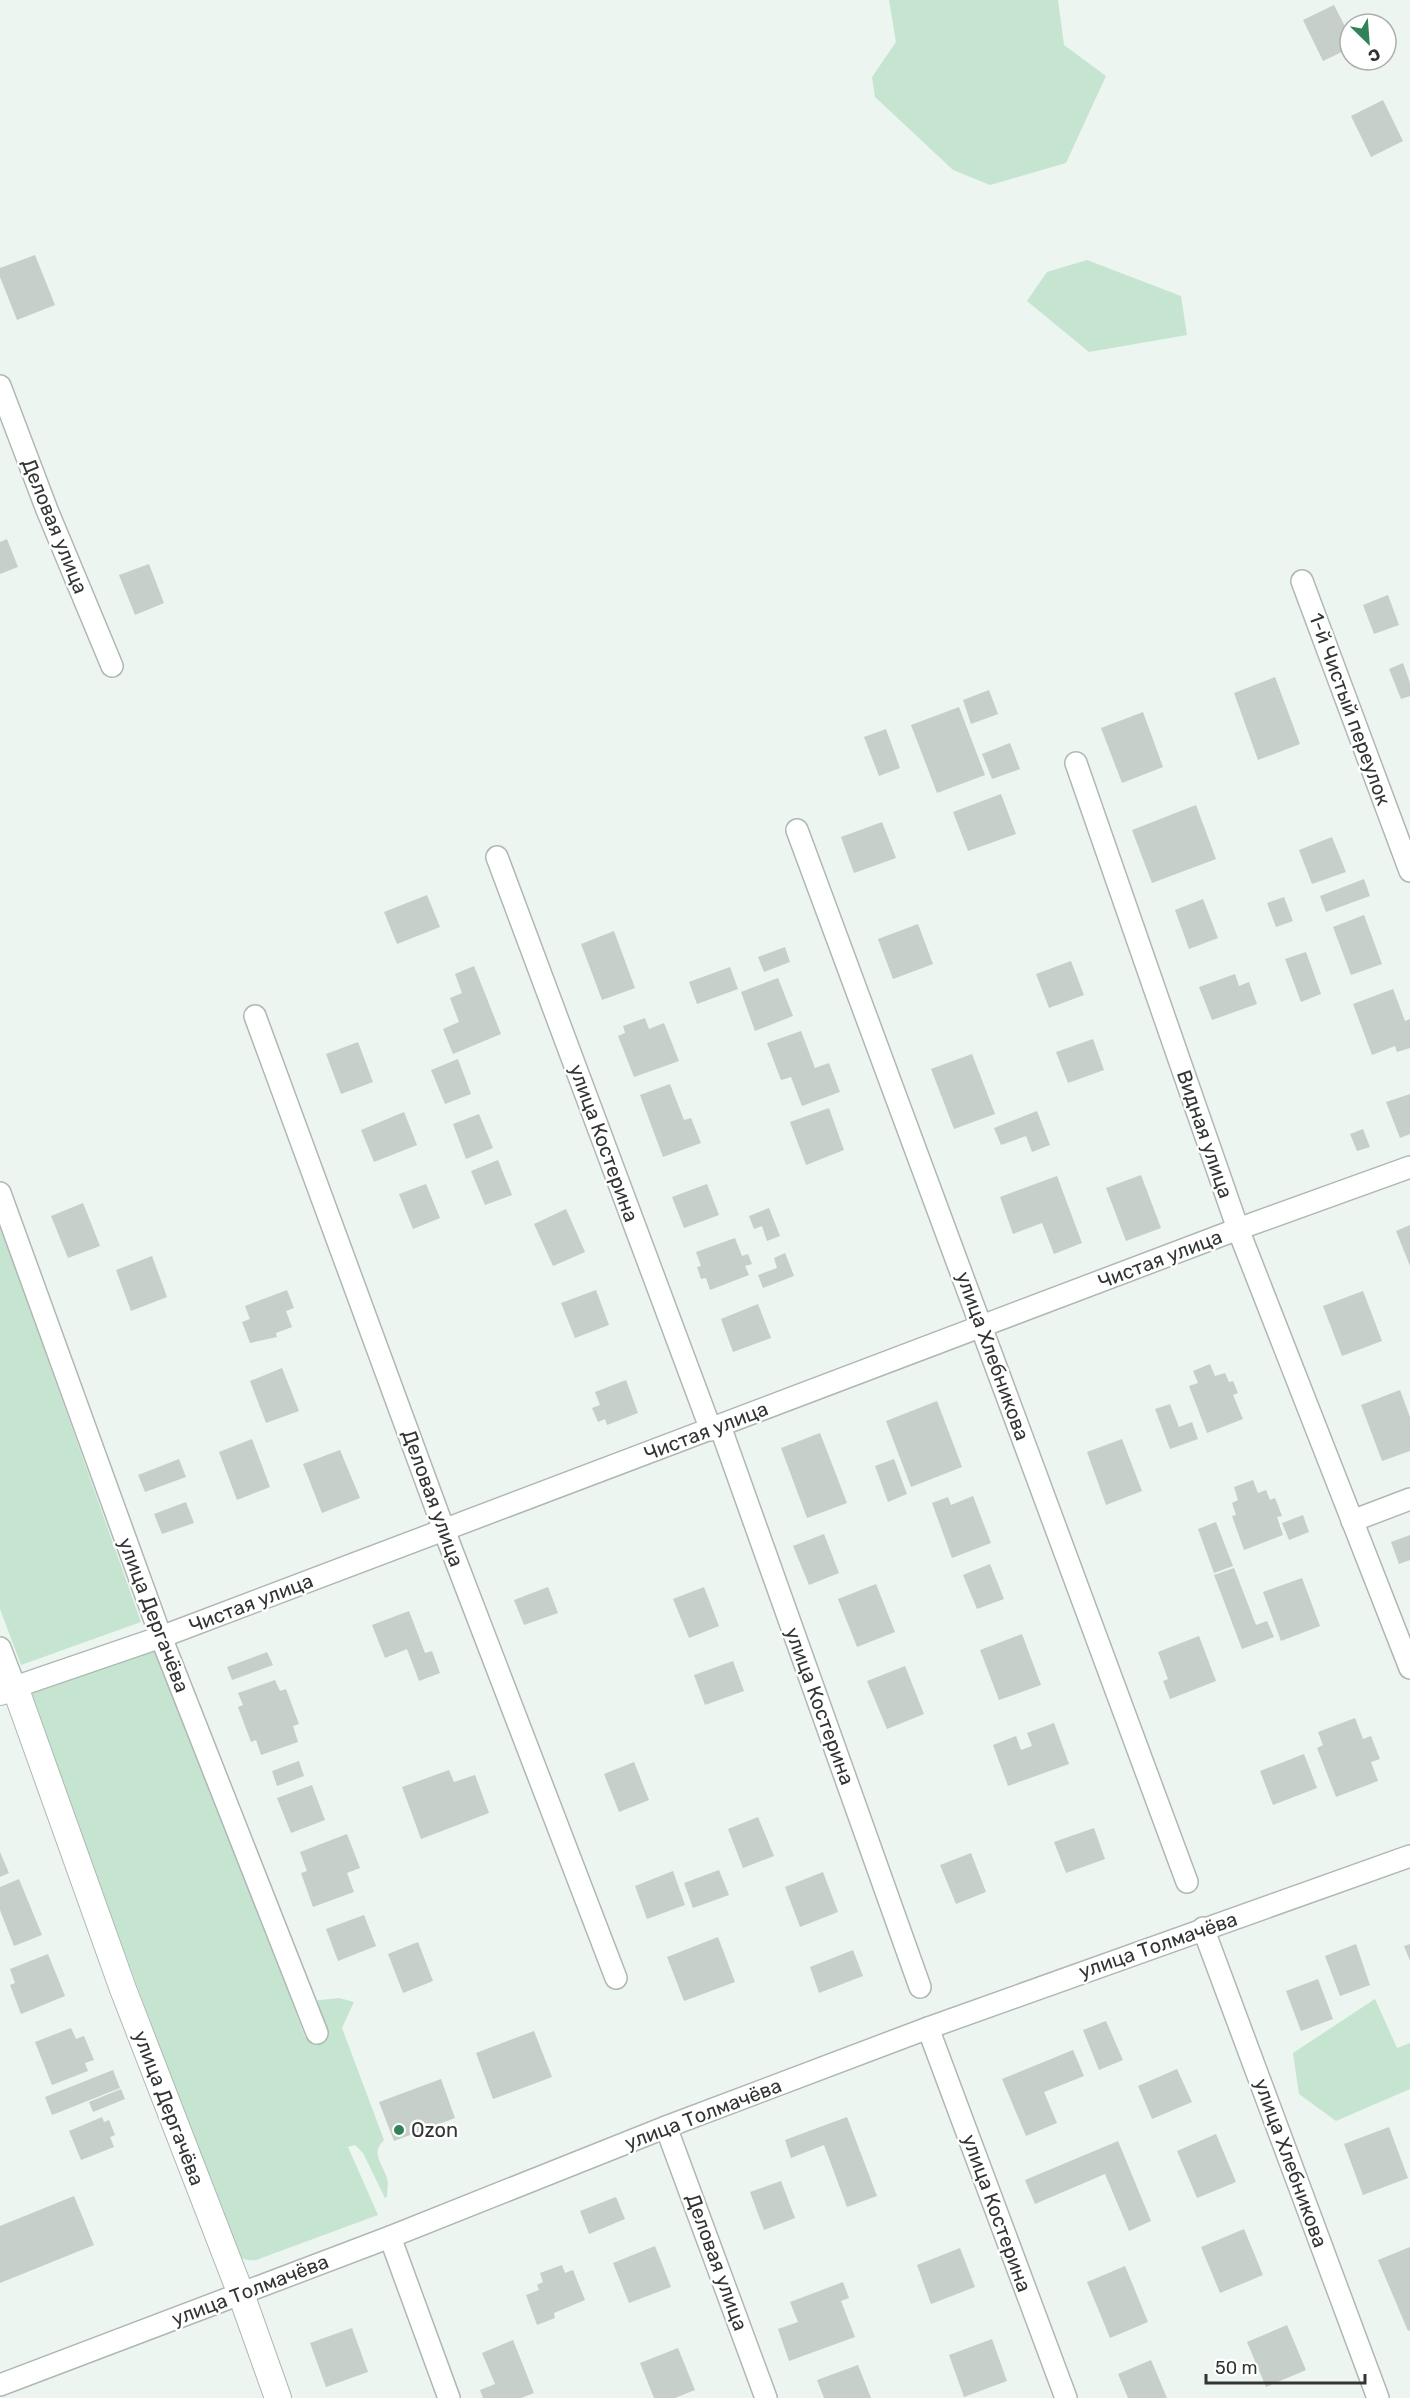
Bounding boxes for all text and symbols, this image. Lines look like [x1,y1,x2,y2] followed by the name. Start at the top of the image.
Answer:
[1338,12,1398,72] north arrow
[1365,44,1383,66] text: С
[17,455,93,597] street label: Деловая улица
[1304,610,1396,809] street label: 1-й Чистый переулок
[564,1061,644,1225] street label: улица Костерина
[1172,1067,1238,1201] street label: Видная улица
[1095,1224,1225,1294] street label: Чистая улица
[951,1268,1035,1444] street label: улица Хлебникова
[641,1396,771,1466] street label: Чистая улица
[397,1426,469,1570] street label: Деловая улица
[113,1534,195,1696] street label: улица Дергачёва
[186,1568,316,1638] street label: Чистая улица
[780,1624,860,1788] street label: улица Костерина
[1076,1907,1240,1983] street label: улица Толмачёва
[128,2027,210,2189] street label: улица Дергачёва
[621,2073,785,2155] street label: улица Толмачёва
[1249,2075,1333,2251] street label: улица Хлебникова
[411,2118,458,2142] place label: Ozon
[392,2123,406,2137] marker: Ozon
[957,2131,1037,2295] street label: улица Костерина
[681,2190,753,2334] street label: Деловая улица
[168,2249,332,2331] street label: улица Толмачёва
[1206,2347,1365,2385] scale bar
[1215,2357,1258,2379] text: 50 m

